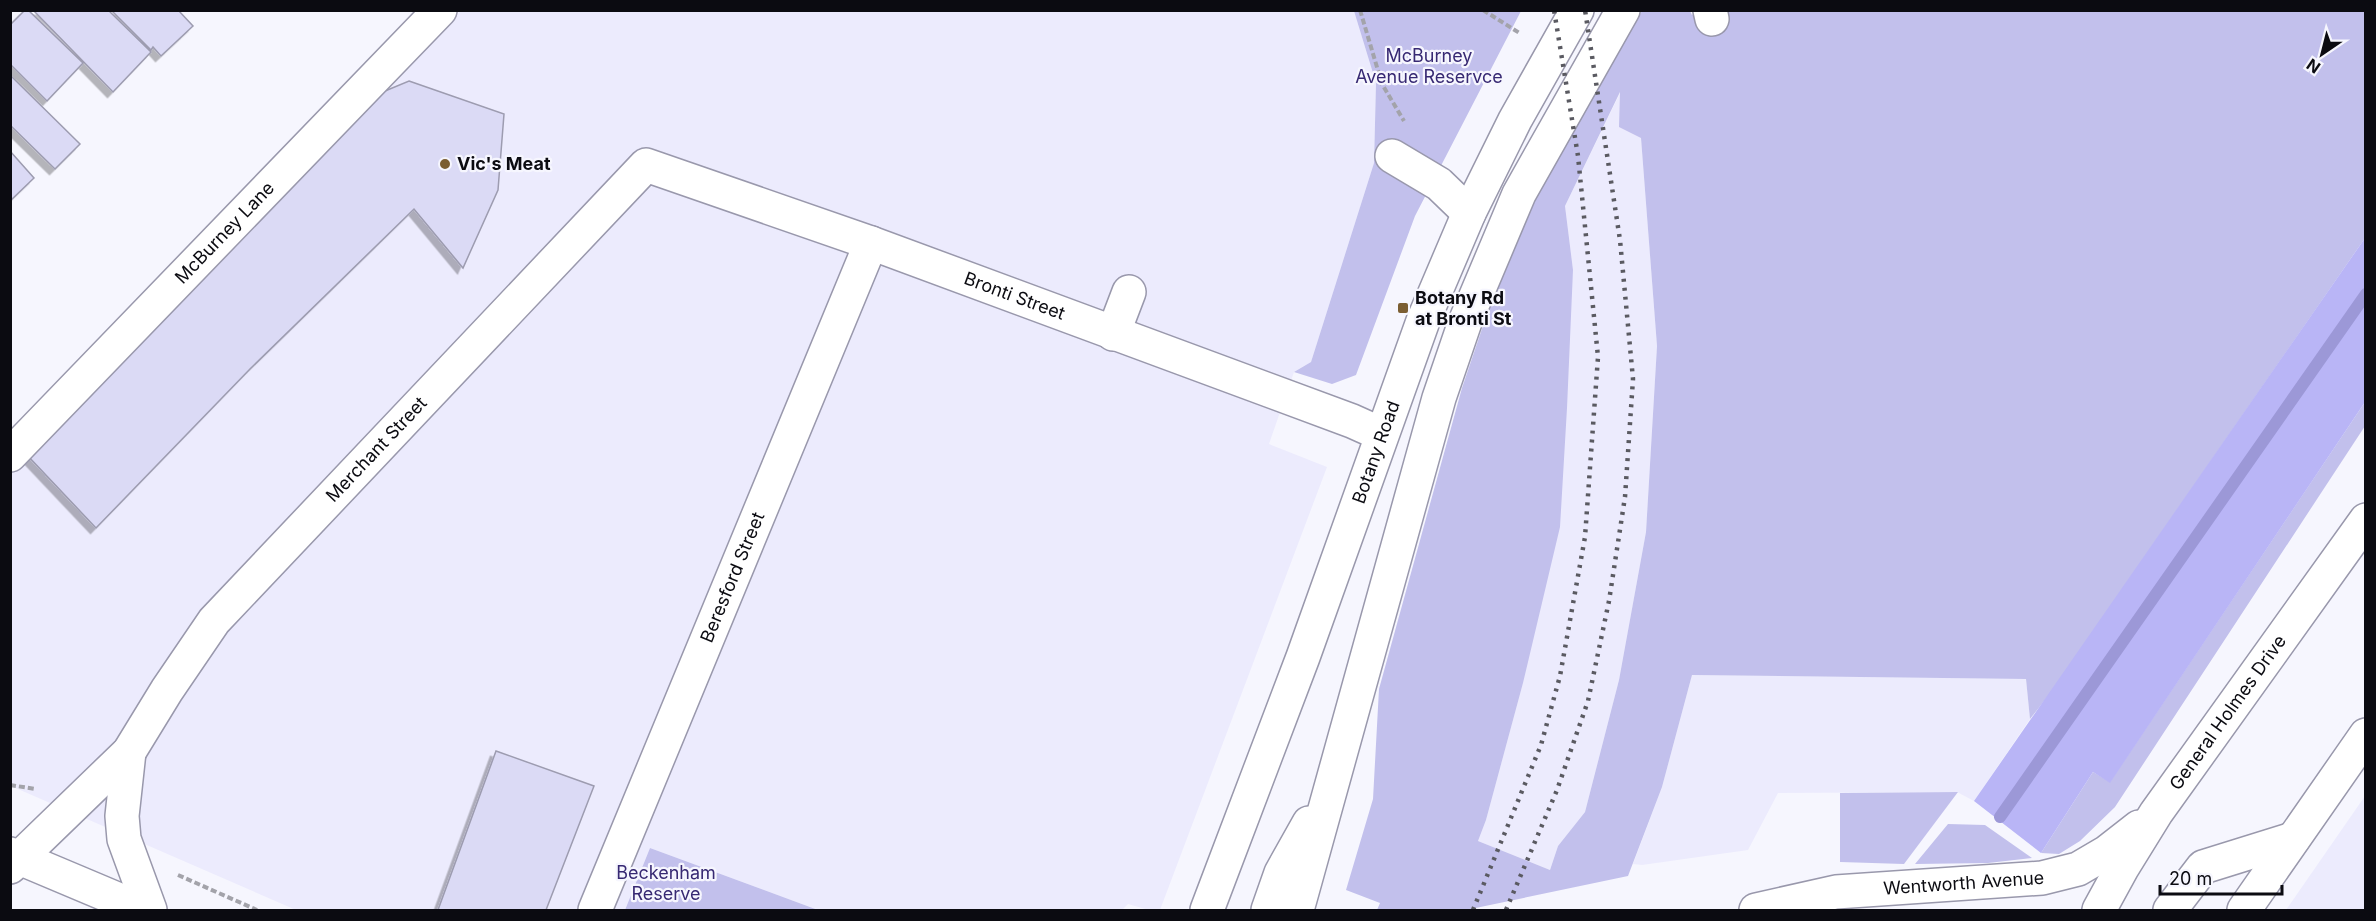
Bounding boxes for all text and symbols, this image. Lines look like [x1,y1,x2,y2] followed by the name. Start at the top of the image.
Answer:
[2292,24,2352,84] north arrow
[1355,45,1503,87] park label: McBurney Avenue Reservce
[2303,55,2324,78] text: N
[457,153,551,174] place label: Vic's Meat
[438,157,452,171] marker: Vic's Meat
[170,177,278,288] street label: McBurney Lane
[961,267,1068,324] street label: Bronti Street
[1415,287,1512,329] place label: Botany Rd at Bronti St
[1396,301,1410,315] marker: Botany Rd at Bronti St
[322,392,431,506] street label: Merchant Street
[1348,398,1404,506] street label: Botany Road
[696,509,769,645] street label: Beresford Street
[2165,631,2290,794] street label: General Holmes Drive
[2160,858,2282,896] scale bar
[616,862,716,904] park label: Beckenham Reserve
[1883,867,2045,899] street label: Wentworth Avenue
[2169,868,2212,889] text: 20 m

